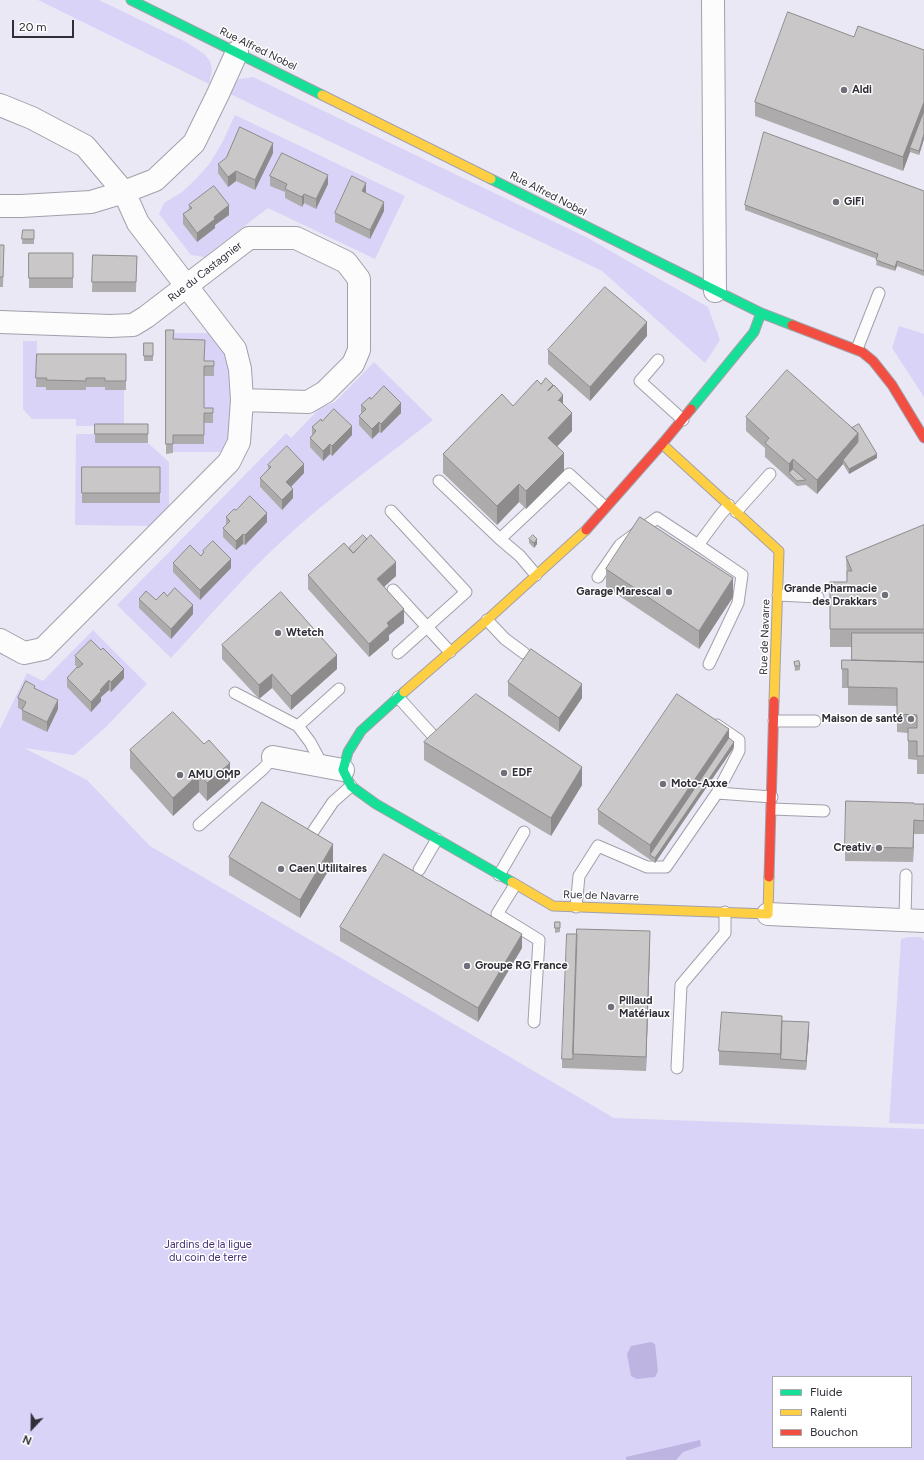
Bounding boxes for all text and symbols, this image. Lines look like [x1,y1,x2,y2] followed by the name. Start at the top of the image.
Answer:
[14,12,76,38] scale bar
[19,20,47,34] text: 20 m
[217,25,299,73] street label: Rue Alfred Nobel
[852,83,872,97] place label: Aldi
[839,85,849,95] marker: Aldi
[507,169,589,219] street label: Rue Alfred Nobel
[844,195,864,209] place label: GiFi
[831,197,841,207] marker: GiFi
[165,239,245,305] street label: Rue du Castagnier
[784,582,877,608] place label: Grande Pharmacie des Drakkars
[576,585,661,599] place label: Garage Marescal
[664,587,674,597] marker: Garage Marescal
[880,590,890,600] marker: Grande Pharmacie des Drakkars
[757,599,773,675] street label: Rue de Navarre
[286,626,324,640] place label: Wtetch
[273,628,283,638] marker: Wtetch
[822,712,903,726] place label: Maison de santé
[906,714,916,724] marker: Maison de santé
[512,766,532,780] place label: EDF
[188,768,240,782] place label: AMU OMP
[499,768,509,778] marker: EDF
[175,770,185,780] marker: AMU OMP
[671,777,728,791] place label: Moto-Axxe
[658,779,668,789] marker: Moto-Axxe
[833,841,871,855] place label: Creativ
[874,843,884,853] marker: Creativ
[289,862,367,876] place label: Caen Utilitaires
[276,864,286,874] marker: Caen Utilitaires
[563,888,639,904] street label: Rue de Navarre
[475,959,568,973] place label: Groupe RG France
[462,961,472,971] marker: Groupe RG France
[619,994,670,1020] place label: Pillaud Matériaux
[606,1002,616,1012] marker: Pillaud Matériaux
[164,1238,252,1264] park label: Jardins de la ligue du coin de terre
[772,1376,912,1448] legend
[810,1385,842,1399] text: Fluide
[810,1405,847,1419] text: Ralenti
[12,1408,52,1448] north arrow
[810,1425,858,1439] text: Bouchon
[21,1432,34,1447] text: N

